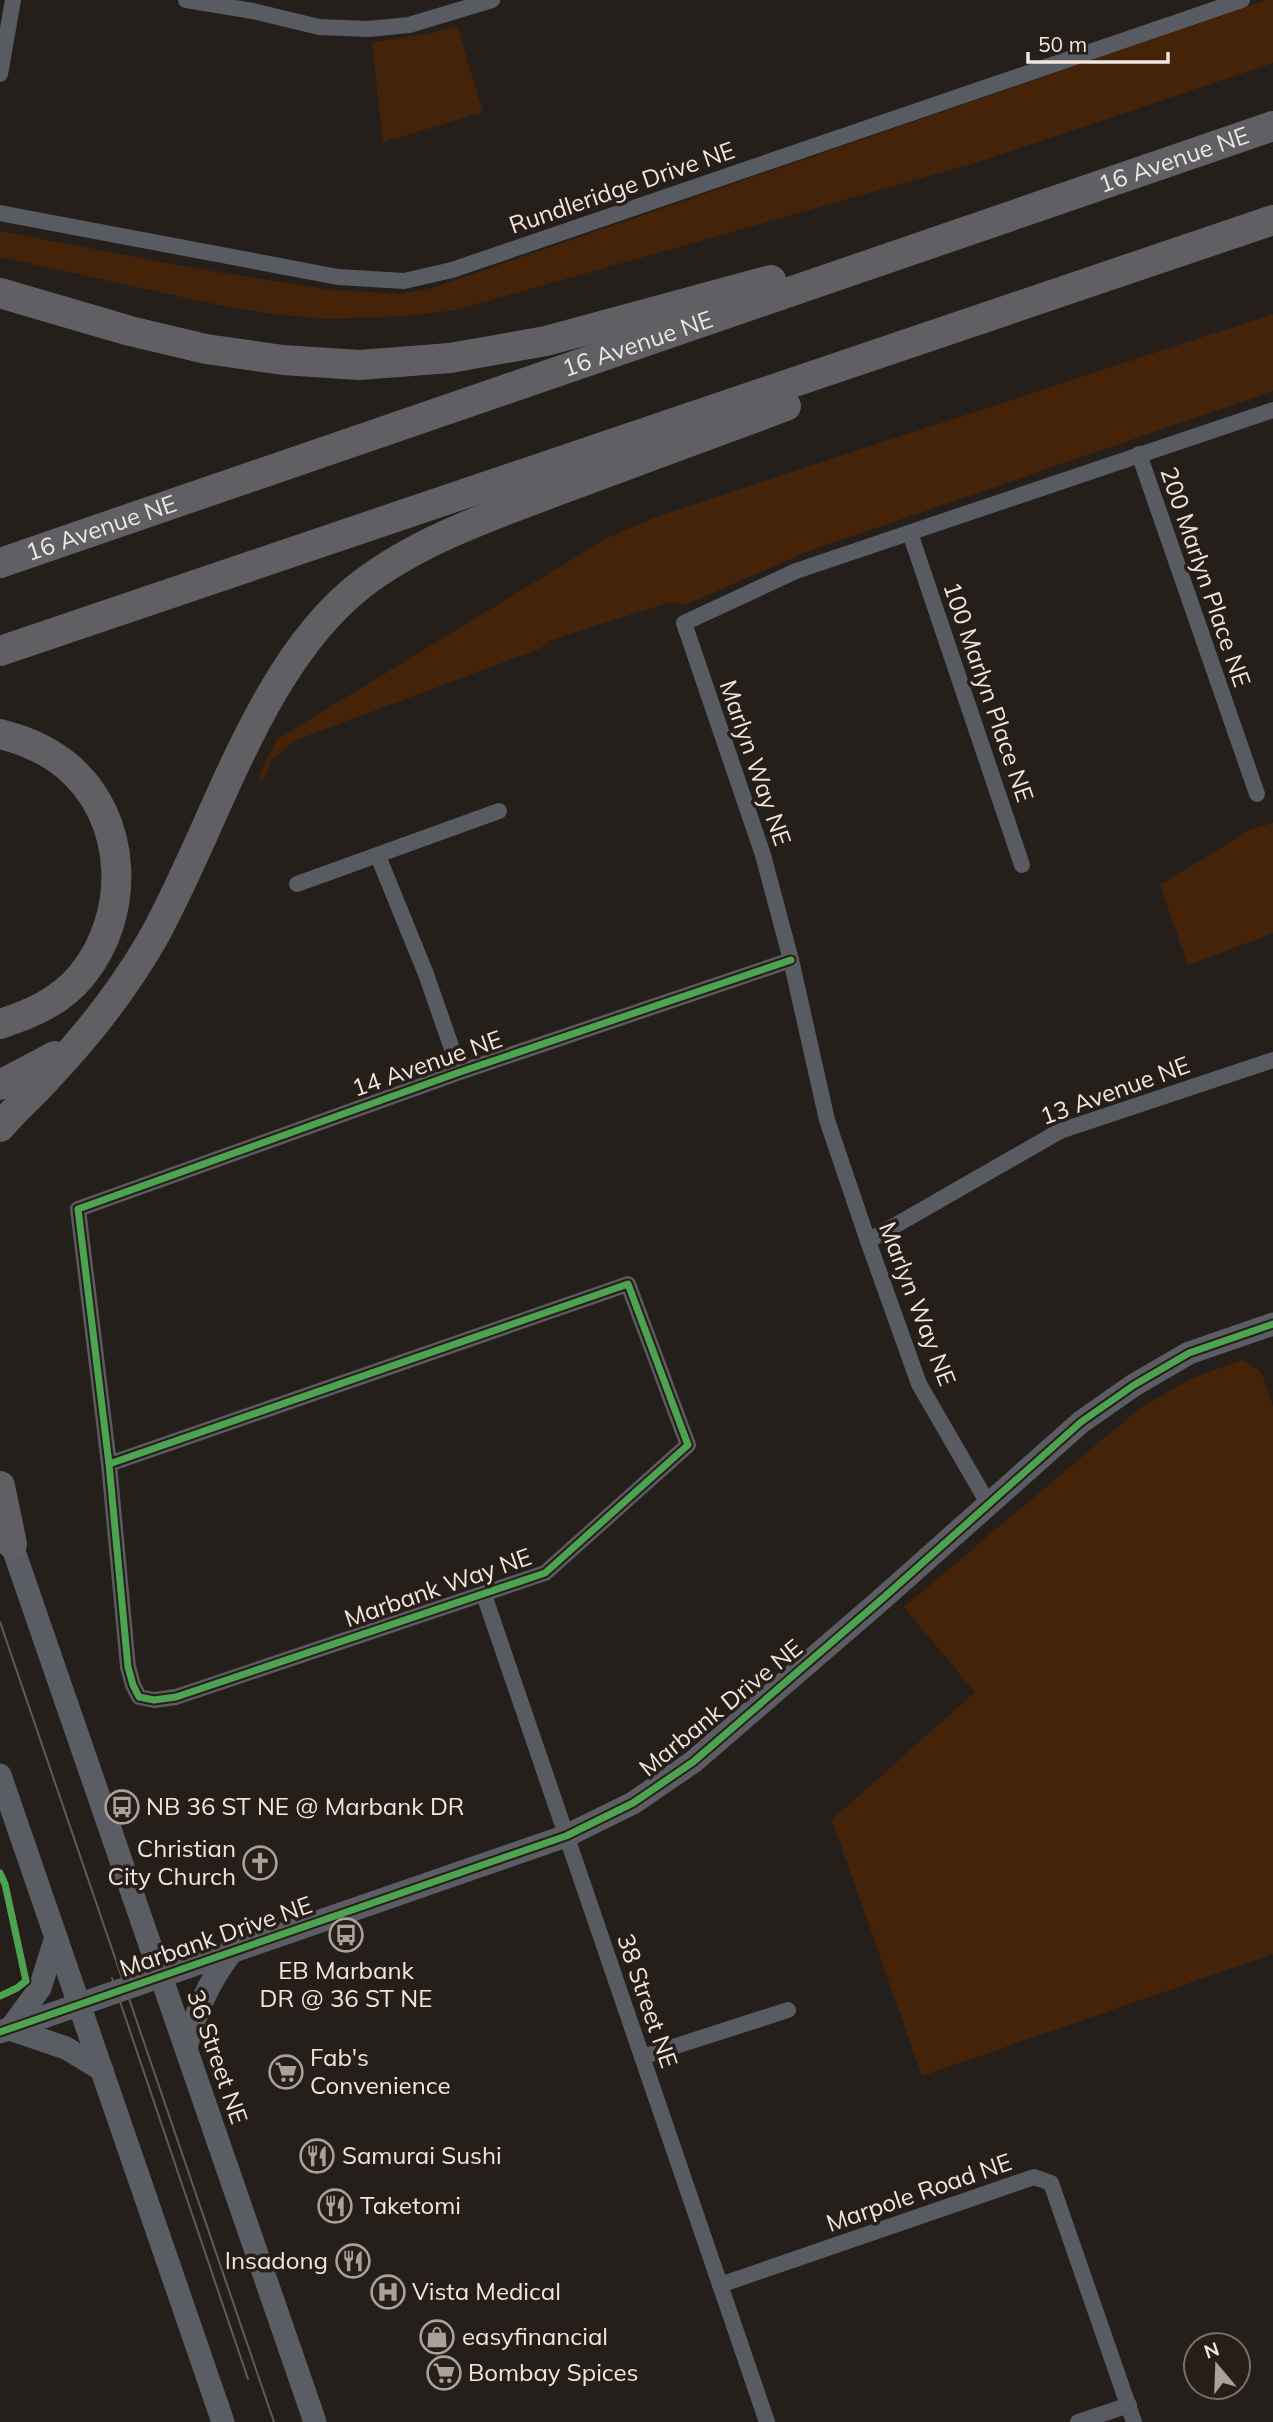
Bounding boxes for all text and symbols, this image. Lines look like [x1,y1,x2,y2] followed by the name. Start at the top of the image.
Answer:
[1028,21,1168,65] scale bar
[1038,31,1087,57] text: 50 m
[1094,119,1253,199] street label: 16 Avenue NE
[505,134,738,240] street label: Rundleridge Drive NE
[558,304,716,383] street label: 16 Avenue NE
[1154,463,1258,691] street label: 200 Marlyn Place NE
[22,488,180,567] street label: 16 Avenue NE
[937,578,1041,806] street label: 100 Marlyn Place NE
[714,676,798,849] street label: Marlyn Way NE
[348,1023,506,1103] street label: 14 Avenue NE
[1036,1049,1194,1131] street label: 13 Avenue NE
[873,1217,963,1390] street label: Marlyn Way NE
[340,1541,535,1633] street label: Marbank Way NE
[633,1632,808,1782] street label: Marbank Drive NE
[103,1788,141,1826] bus stop icon: NB 36 ST NE @ Marbank DR
[146,1791,464,1821] place label: NB 36 ST NE @ Marbank DR
[107,1833,236,1891] place label: Christian City Church
[241,1844,279,1882] church icon: Christian City Church
[116,1889,316,1983] street label: Marbank Drive NE
[327,1916,365,1954] bus stop icon: EB Marbank DR @ 36 ST NE
[611,1930,685,2072] street label: 38 Street NE
[260,1955,432,2013] place label: EB Marbank DR @ 36 ST NE
[181,1986,255,2128] street label: 36 Street NE
[310,2042,450,2100] place label: Fab's Convenience
[267,2053,305,2091] supermarket icon: Fab's Convenience
[298,2137,336,2175] restaurant icon: Samurai Sushi
[342,2140,502,2170] place label: Samurai Sushi
[822,2146,1015,2238] street label: Marpole Road NE
[316,2187,354,2225] restaurant icon: Taketomi
[360,2190,461,2220] place label: Taketomi
[334,2242,372,2280] restaurant icon: Insadong
[225,2245,328,2275] place label: Insadong
[369,2273,407,2311] hospital icon: Vista Medical
[412,2276,561,2306] place label: Vista Medical
[418,2318,456,2356] shop icon: easyfinancial
[462,2321,608,2351] place label: easyfinancial
[1182,2331,1252,2401] north arrow
[1201,2336,1222,2364] text: N
[425,2354,463,2392] supermarket icon: Bombay Spices
[468,2357,638,2387] place label: Bombay Spices

